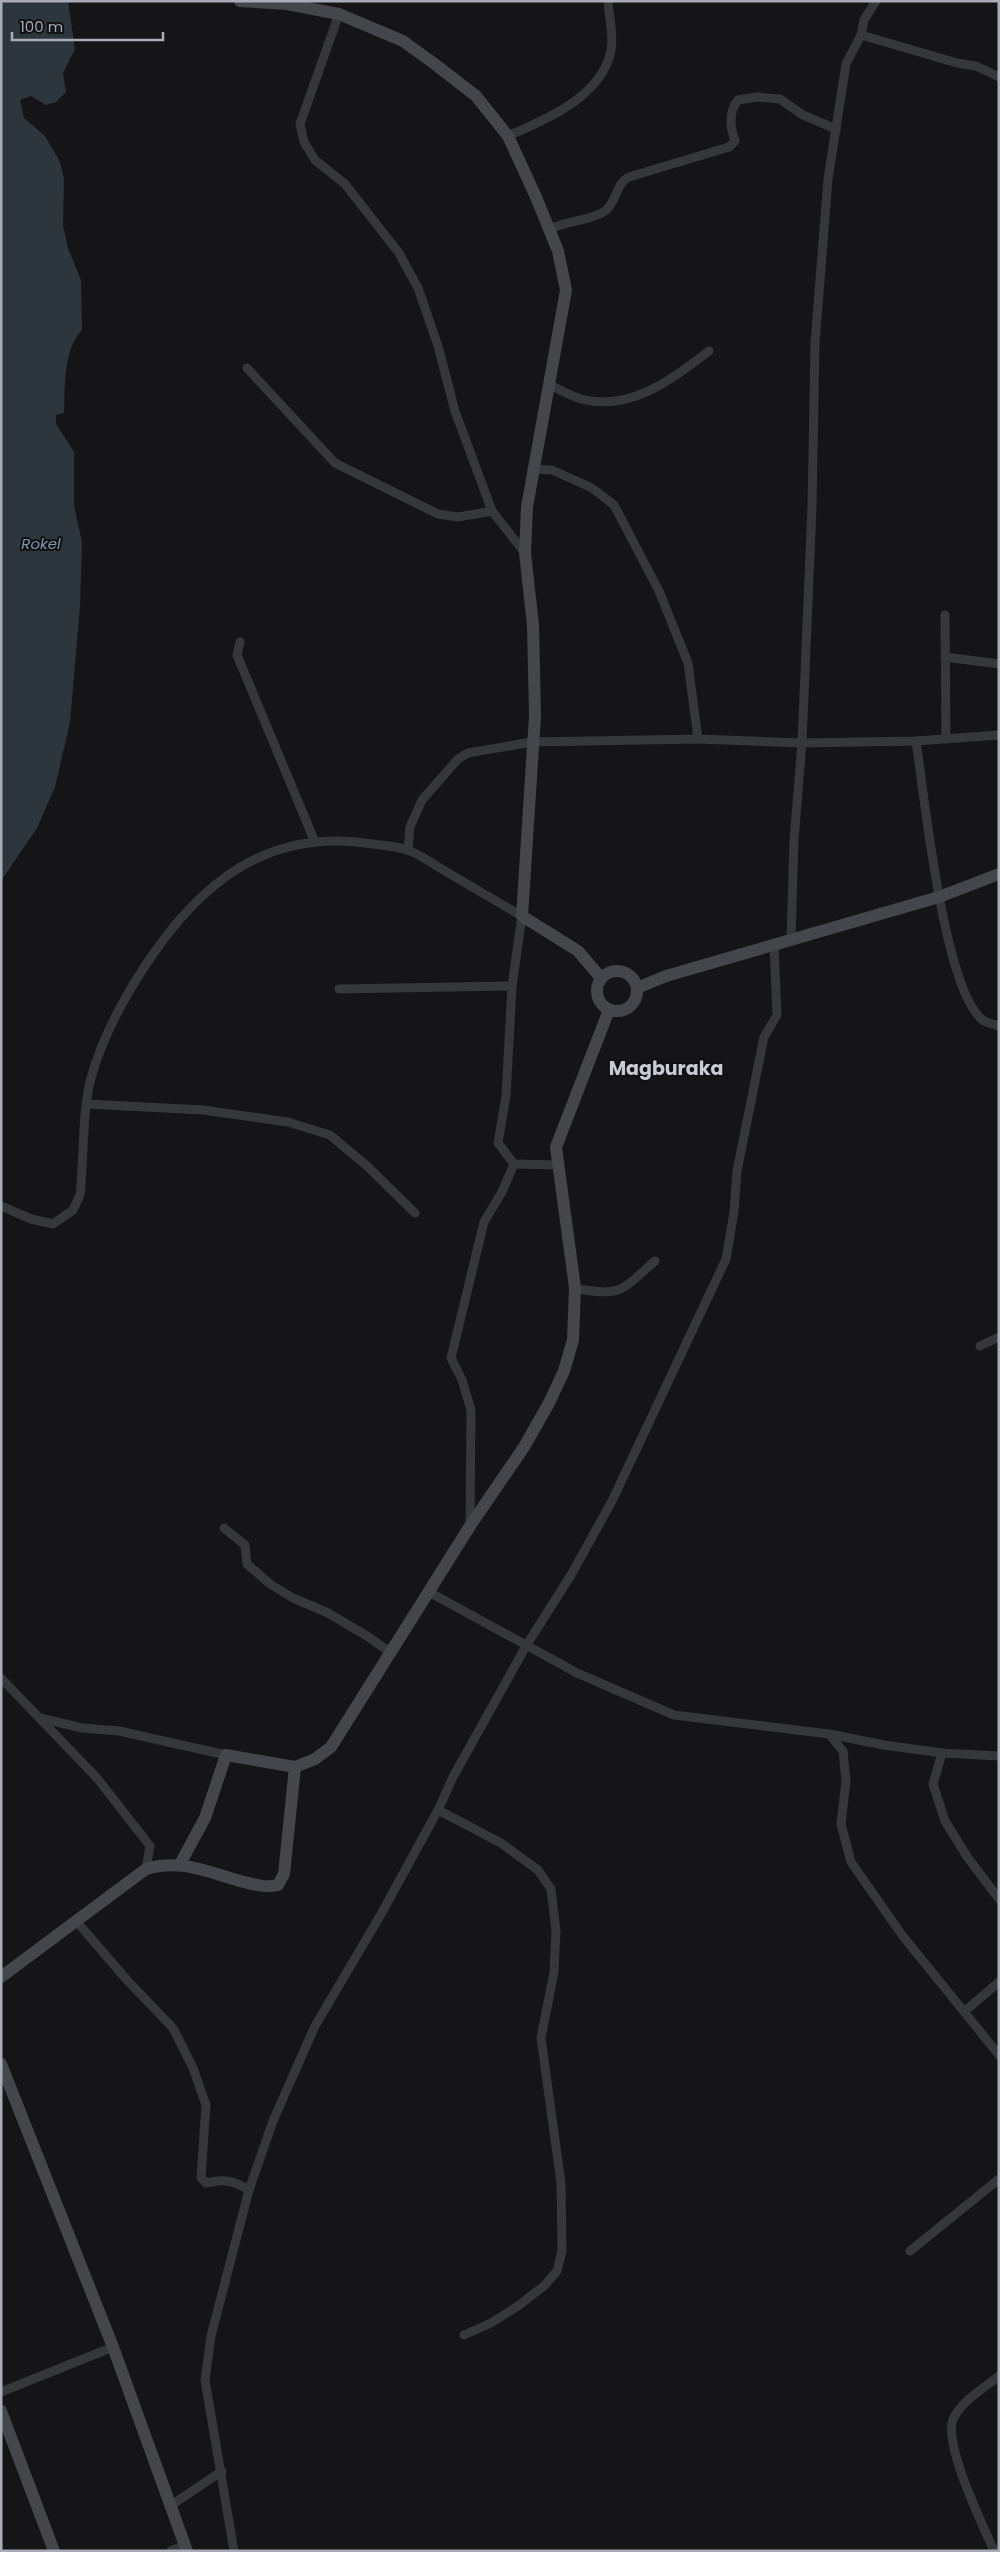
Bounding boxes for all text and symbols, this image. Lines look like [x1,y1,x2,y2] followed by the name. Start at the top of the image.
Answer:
[12,10,164,42] scale bar
[20,16,63,37] text: 100 m
[21,533,61,554] water label: Rokel
[609,1055,723,1082] district label: Magburaka

